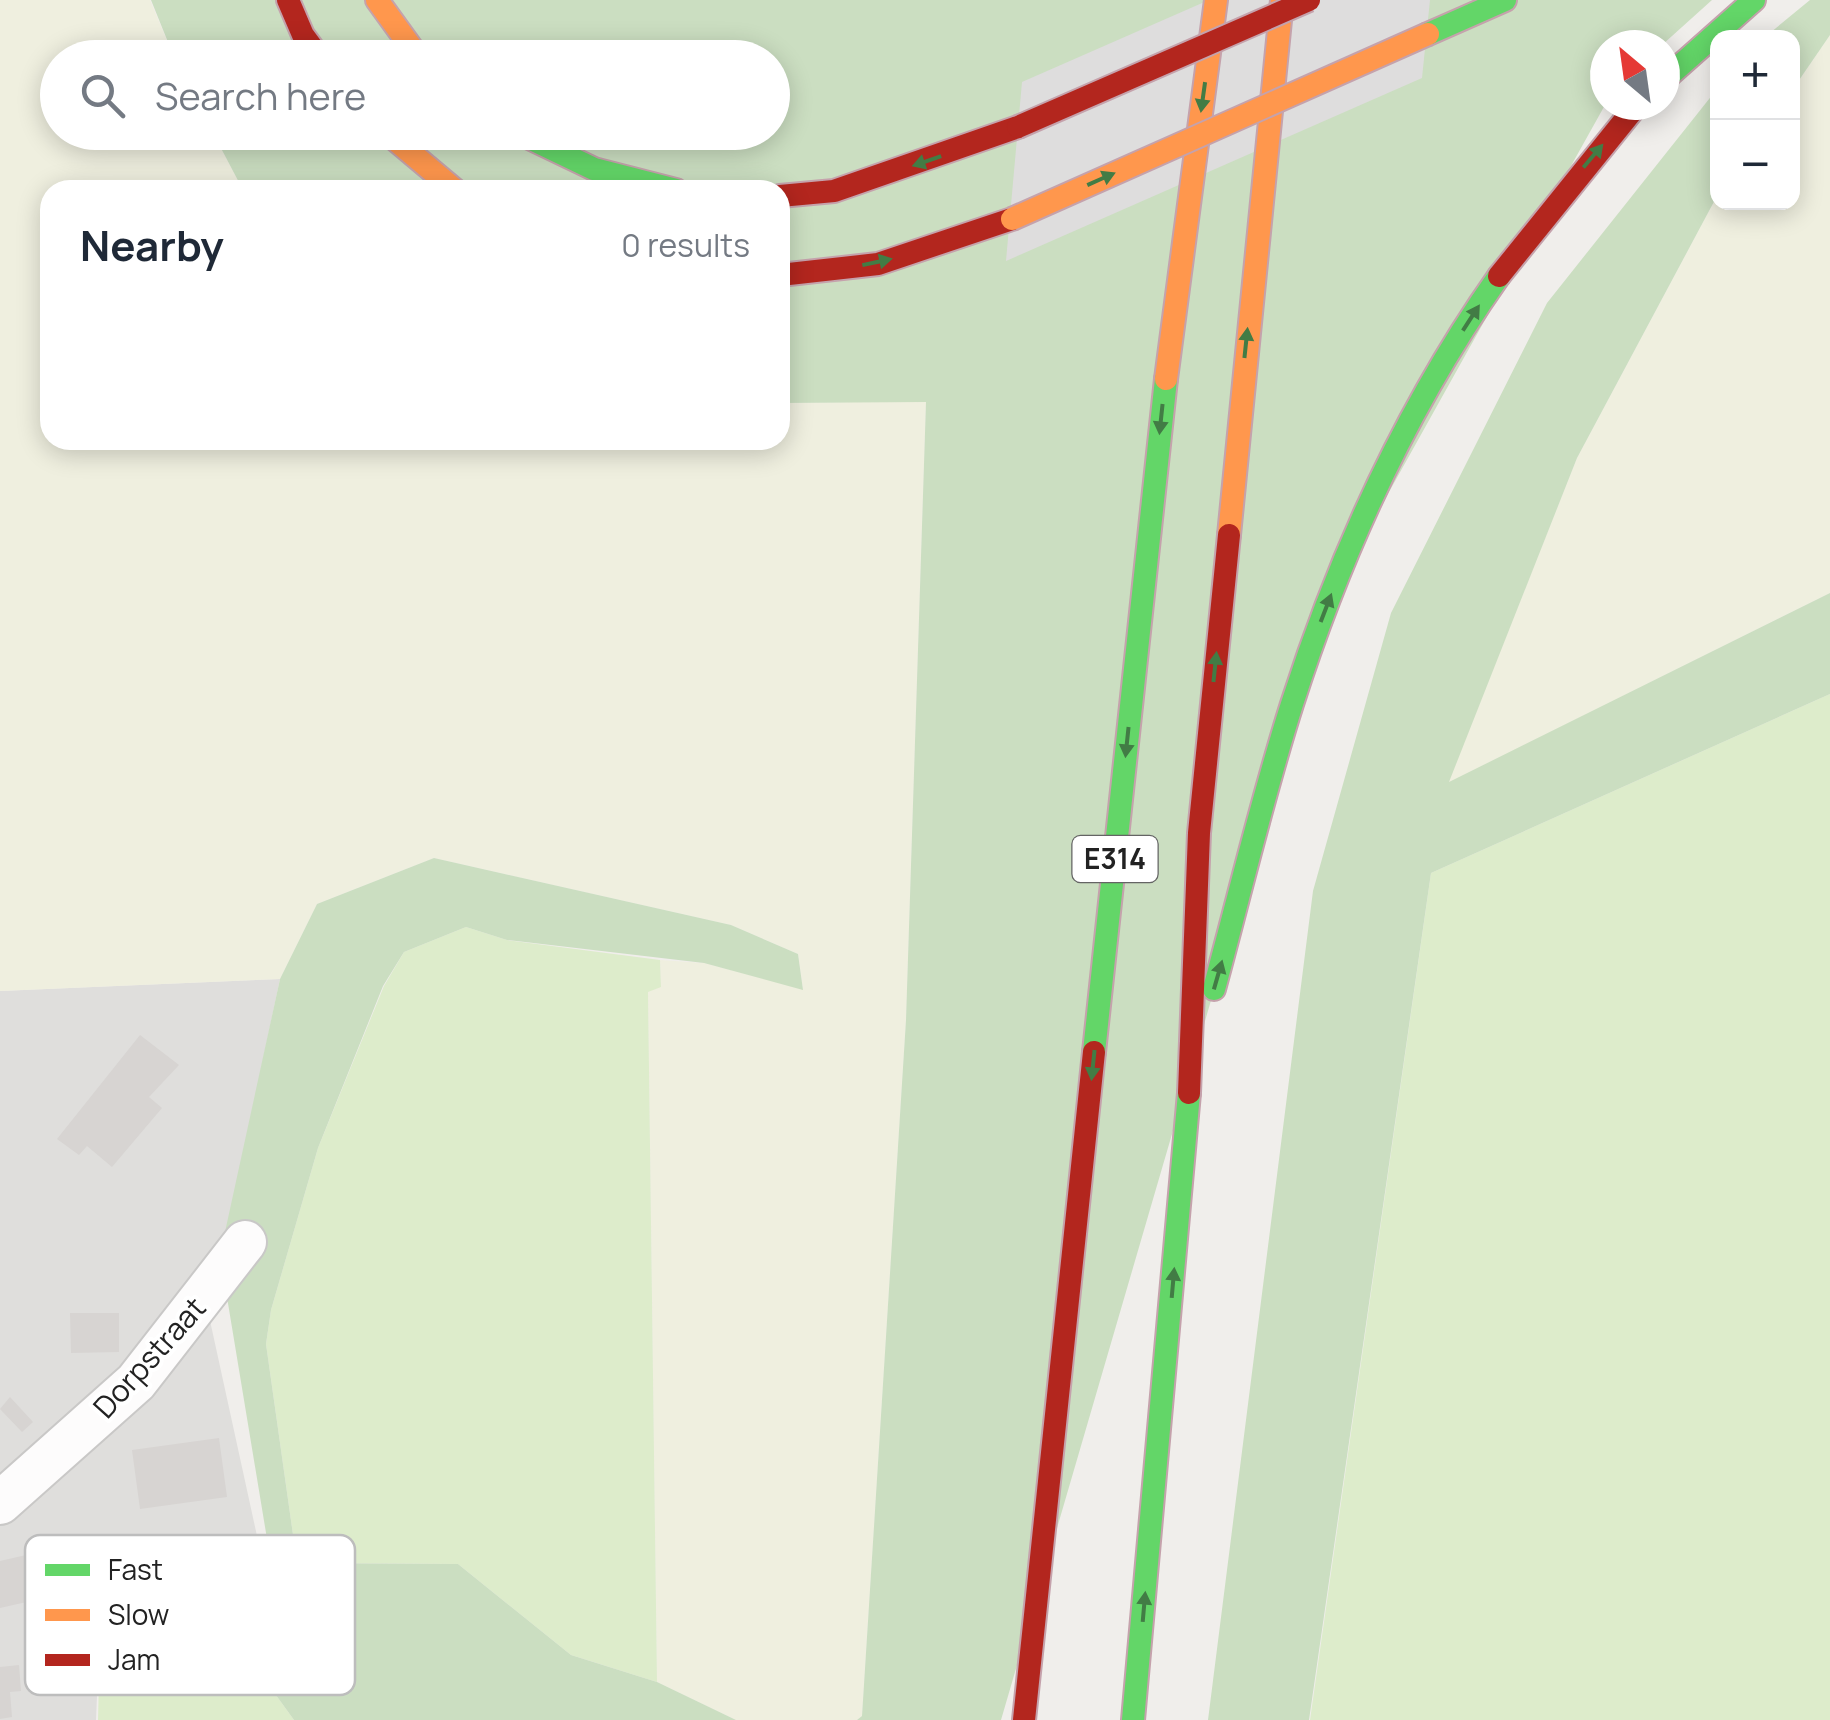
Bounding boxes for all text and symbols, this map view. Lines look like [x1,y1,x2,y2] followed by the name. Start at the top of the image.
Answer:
[1590,30,1680,120] north arrow
[1710,30,1800,210] map controls
[1710,30,1800,120] button: +
[40,40,790,150] search box
[75,68,130,123] icon: search
[155,69,366,121] text: Search here
[1195,81,1211,113] one-way arrow
[1710,120,1800,210] button: −
[1582,143,1604,168] one-way arrow
[911,155,941,170] one-way arrow
[1086,171,1116,187] one-way arrow
[80,216,224,274] text: Nearby
[621,223,750,267] text: 0 results
[862,254,893,270] one-way arrow
[1461,304,1479,332] one-way arrow
[1238,327,1254,359] one-way arrow
[1153,403,1169,435] one-way arrow
[1319,593,1334,623] one-way arrow
[1207,650,1223,682] one-way arrow
[1119,727,1135,759] one-way arrow
[1072,836,1158,882] road number: E314
[1211,959,1226,990] one-way arrow
[1085,1050,1101,1082] one-way arrow
[1166,1267,1182,1299] one-way arrow
[84,1288,214,1426] street label: Dorpstraat
[25,1535,355,1695] legend
[108,1550,163,1588] text: Fast
[1136,1591,1152,1623] one-way arrow
[108,1595,169,1633] text: Slow
[108,1640,160,1678] text: Jam

